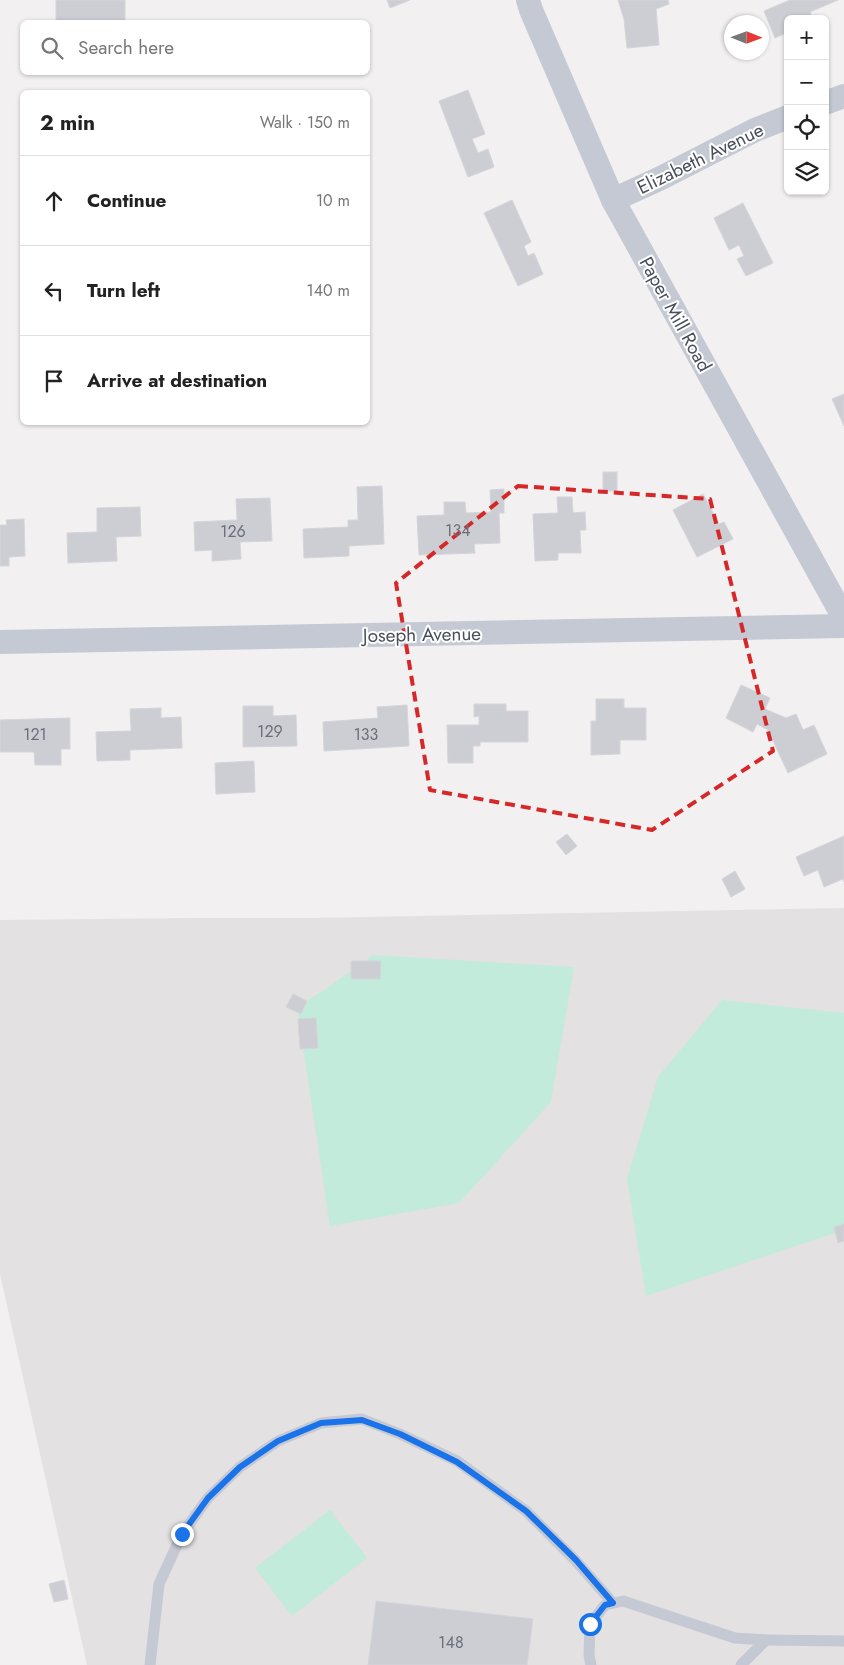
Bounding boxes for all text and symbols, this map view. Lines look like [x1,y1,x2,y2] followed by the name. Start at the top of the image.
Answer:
[724,15,769,60] north arrow
[784,15,829,195] map controls
[784,15,829,60] button: +
[20,20,370,75] search box
[38,34,66,62] icon: search
[78,34,174,61] text: Search here
[784,60,829,105] button: −
[784,105,829,150] button: locate
[40,108,95,138] text: 2 min
[260,111,350,134] text: Walk · 150 m
[632,116,768,201] street label: Elizabeth Avenue
[784,150,829,195] button: layers
[40,187,68,215] icon: ahead
[87,187,166,214] text: Continue
[316,189,350,212] text: 10 m
[633,252,718,377] street label: Paper Mill Road
[40,277,68,305] icon: left
[87,277,160,304] text: Turn left
[307,279,350,302] text: 140 m
[40,367,68,395] icon: arrive
[87,367,267,394] text: Arrive at destination
[445,519,471,542] house number: 134
[220,520,246,543] house number: 126
[360,620,481,649] street label: Joseph Avenue
[257,720,283,743] house number: 129
[23,723,47,746] house number: 121
[354,723,379,746] house number: 133
[171,1523,194,1546] route end
[579,1613,602,1636] route start
[438,1631,464,1654] house number: 148

